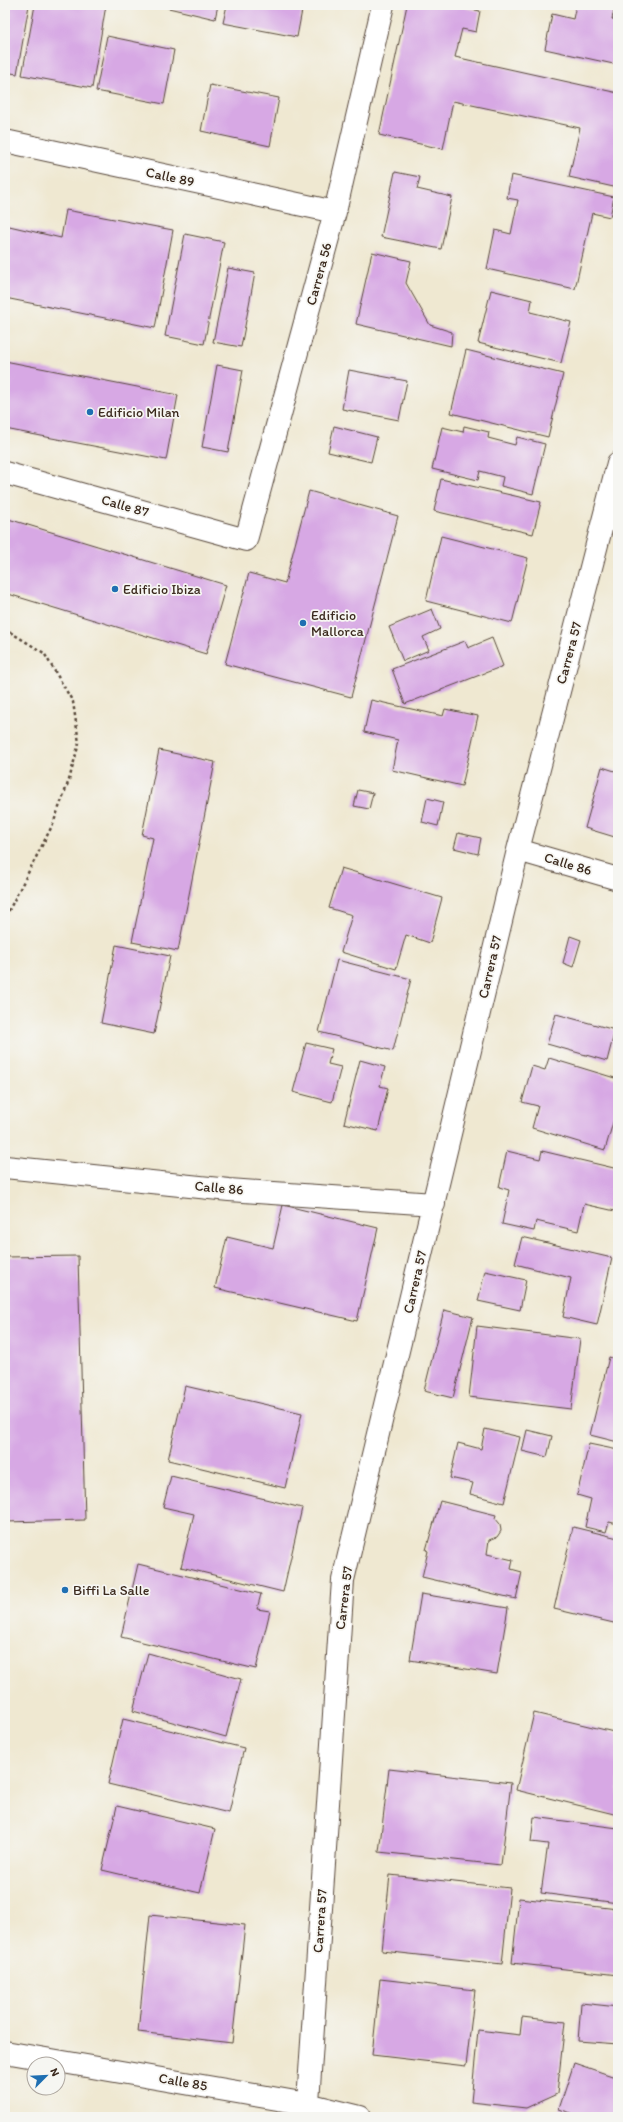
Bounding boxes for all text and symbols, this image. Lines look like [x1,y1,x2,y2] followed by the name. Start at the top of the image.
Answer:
[144,164,196,190] street label: Calle 89
[302,241,336,307] street label: Carrera 56
[98,404,180,421] place label: Edificio Milan
[85,407,95,417] marker: Edificio Milan
[99,491,151,521] street label: Calle 87
[123,581,201,598] place label: Edificio Ibiza
[110,584,120,594] marker: Edificio Ibiza
[311,607,364,640] place label: Edificio Mallorca
[298,618,308,628] marker: Edificio Mallorca
[552,620,586,686] street label: Carrera 57
[542,849,594,879] street label: Calle 86
[475,934,505,1000] street label: Carrera 57
[194,1177,244,1199] street label: Calle 86
[400,1249,430,1315] street label: Carrera 57
[332,1565,356,1631] street label: Carrera 57
[73,1582,150,1599] place label: Biffi La Salle
[60,1585,70,1595] marker: Biffi La Salle
[309,1888,331,1954] street label: Carrera 57
[26,2056,66,2096] north arrow
[47,2066,62,2078] text: N
[157,2069,209,2095] street label: Calle 85

